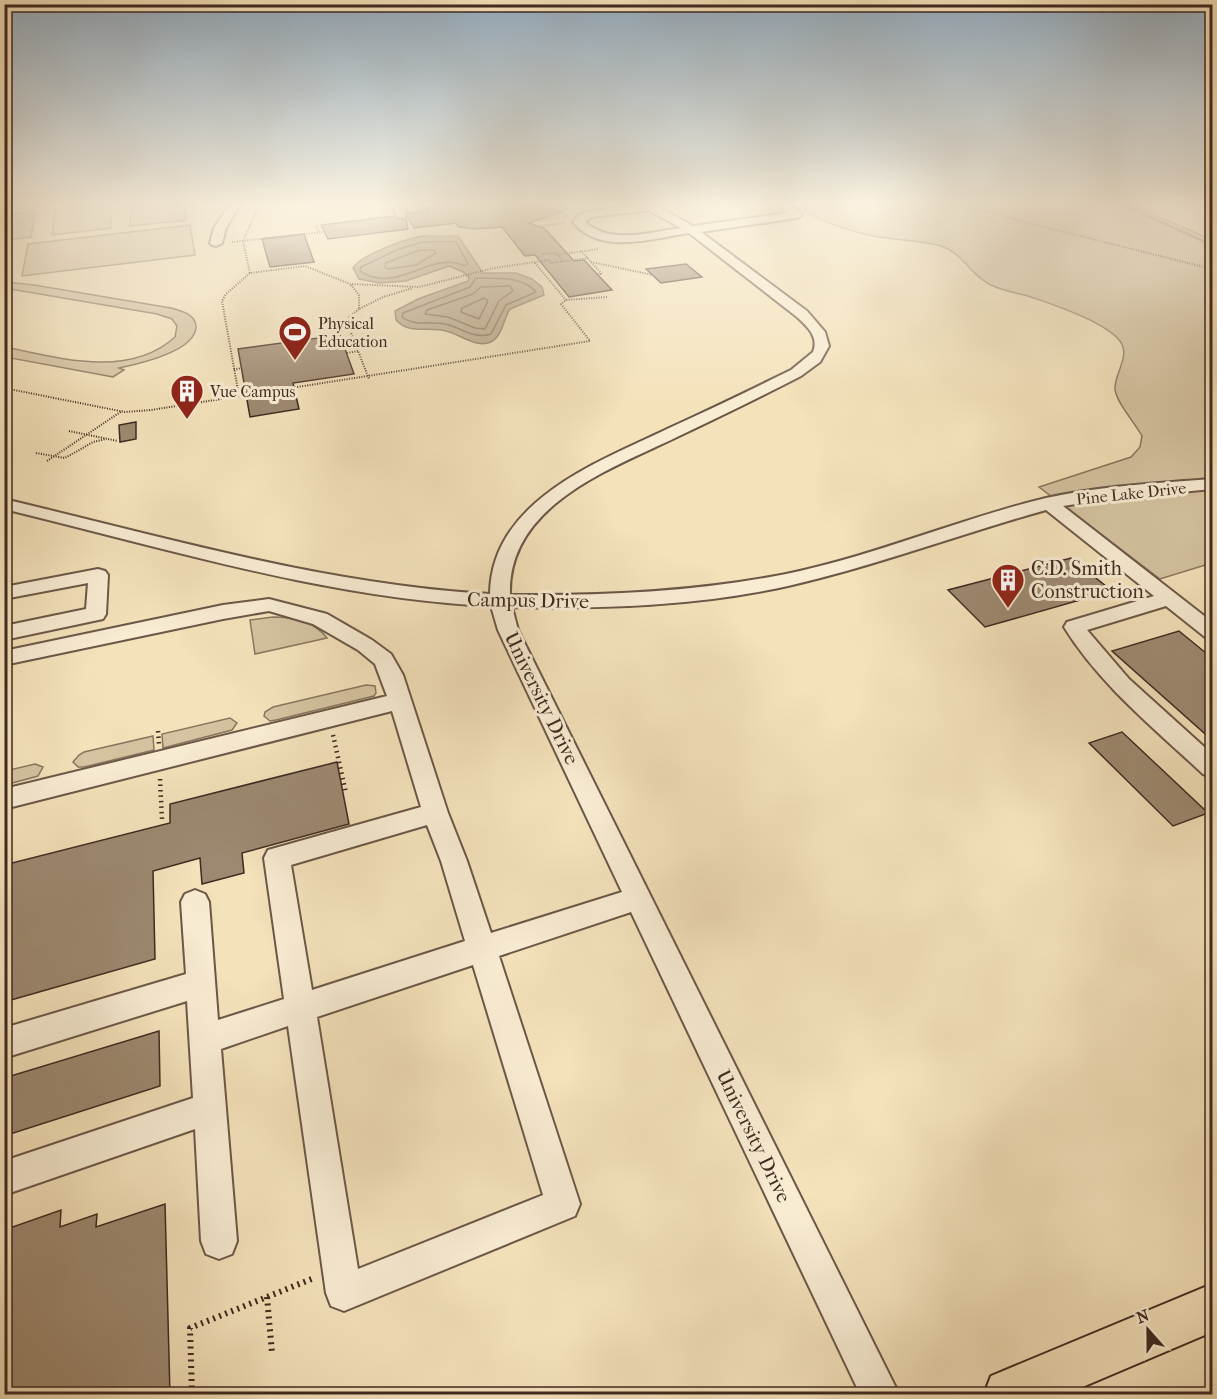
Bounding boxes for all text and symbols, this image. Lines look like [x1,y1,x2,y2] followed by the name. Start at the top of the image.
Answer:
[277,314,313,361] sports icon: Physical Education
[318,314,388,351] place label: Physical Education
[169,373,205,420] building icon: Vue Campus
[209,382,296,401] place label: Vue Campus
[1075,478,1187,509] street label: Pine Lake Drive
[1031,557,1144,603] place label: C.D. Smith Construction
[990,562,1026,609] building icon: C.D. Smith Construction
[467,588,589,613] street label: Campus Drive
[499,628,584,768] street label: University Drive
[711,1066,796,1206] street label: University Drive
[1118,1300,1178,1360] north arrow
[1134,1305,1153,1328] text: N

